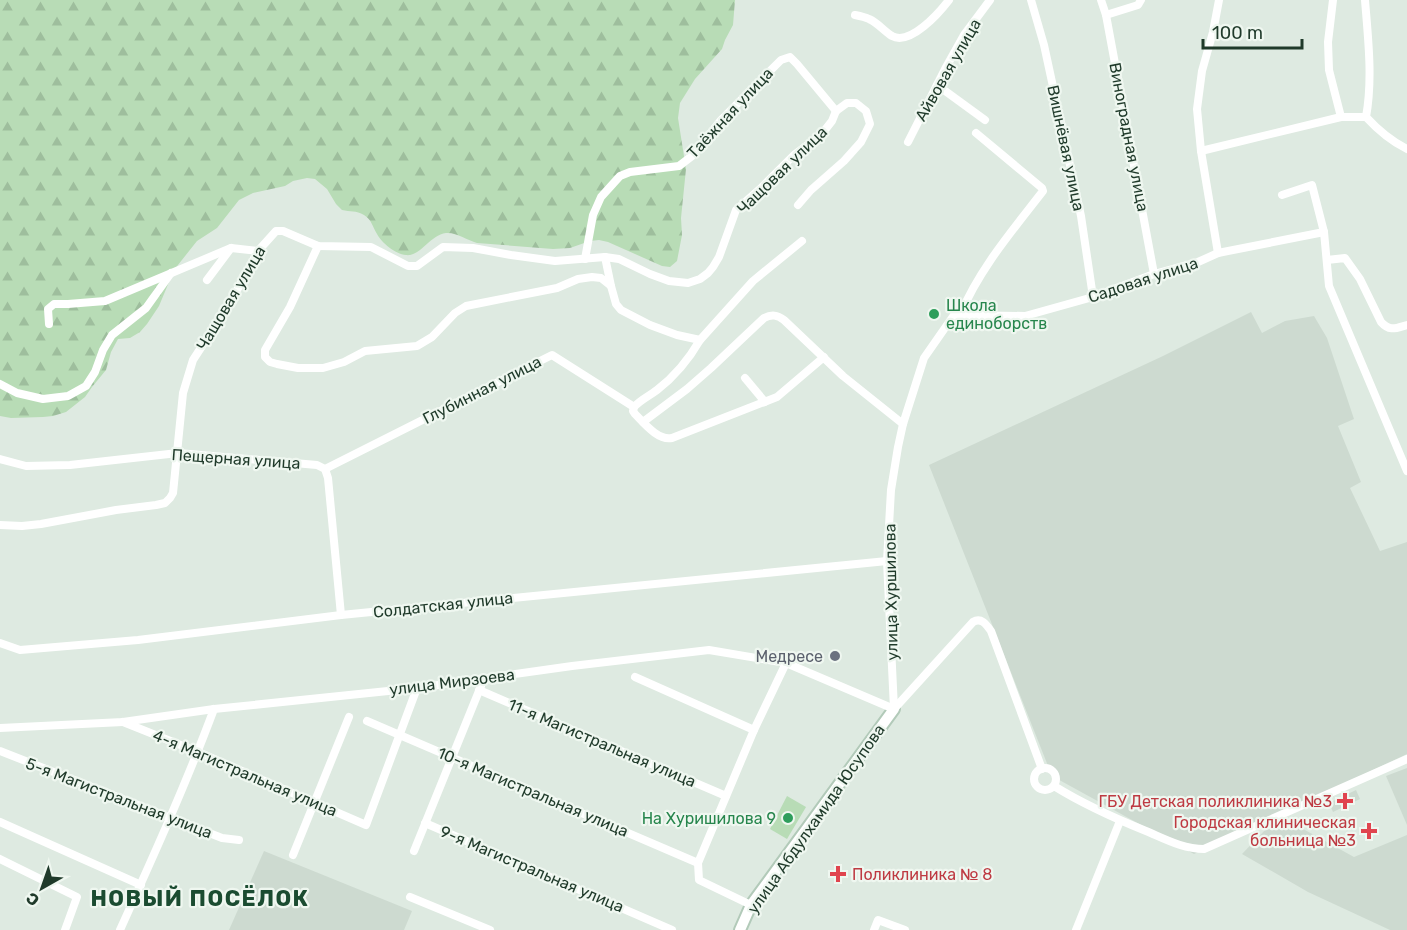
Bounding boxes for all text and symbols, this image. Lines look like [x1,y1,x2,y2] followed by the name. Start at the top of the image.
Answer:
[1203,12,1302,50] scale bar
[911,15,985,125] street label: Айвовая улица
[1212,22,1263,44] text: 100 m
[1105,61,1153,213] street label: Виноградная улица
[683,64,777,162] street label: Таёжная улица
[1043,83,1089,213] street label: Вишнёвая улица
[733,122,831,218] street label: Чащовая улица
[192,243,270,353] street label: Чащовая улица
[1085,253,1201,307] street label: Садовая улица
[946,296,1047,333] place label: Школа единоборств
[927,307,941,321] marker: Школа единоборств
[420,352,544,428] street label: Глубинная улица
[171,445,301,473] street label: Пещерная улица
[880,523,902,661] street label: улица Хуршилова
[372,588,514,622] street label: Солдатская улица
[755,647,823,666] place label: Медресе
[828,649,842,663] marker: Медресе
[388,665,516,699] street label: улица Мирзоева
[505,695,699,791] street label: 11-я Магистральная улица
[743,721,889,917] street label: улица Абдулхамида Юсупова
[150,725,340,821] street label: 4-я Магистральная улица
[435,743,631,841] street label: 10-я Магистральная улица
[23,754,215,842] street label: 5-я Магистральная улица
[1099,792,1332,811] place label: ГБУ Детская поликлиника №3
[1336,792,1354,810] marker: ГБУ Детская поликлиника №3
[642,809,776,828] place label: На Хуришилова 9
[781,811,795,825] marker: На Хуришилова 9
[1173,813,1356,850] place label: Городская клиническая больница №3
[437,822,627,916] street label: 9-я Магистральная улица
[1360,822,1378,840] marker: Городская клиническая больница №3
[12,858,72,918] north arrow
[829,865,847,883] marker: Поликлиника № 8
[852,865,993,884] place label: Поликлиника № 8
[90,885,310,912] district label: НОВЫЙ ПОСЁЛОК
[22,888,43,910] text: С

